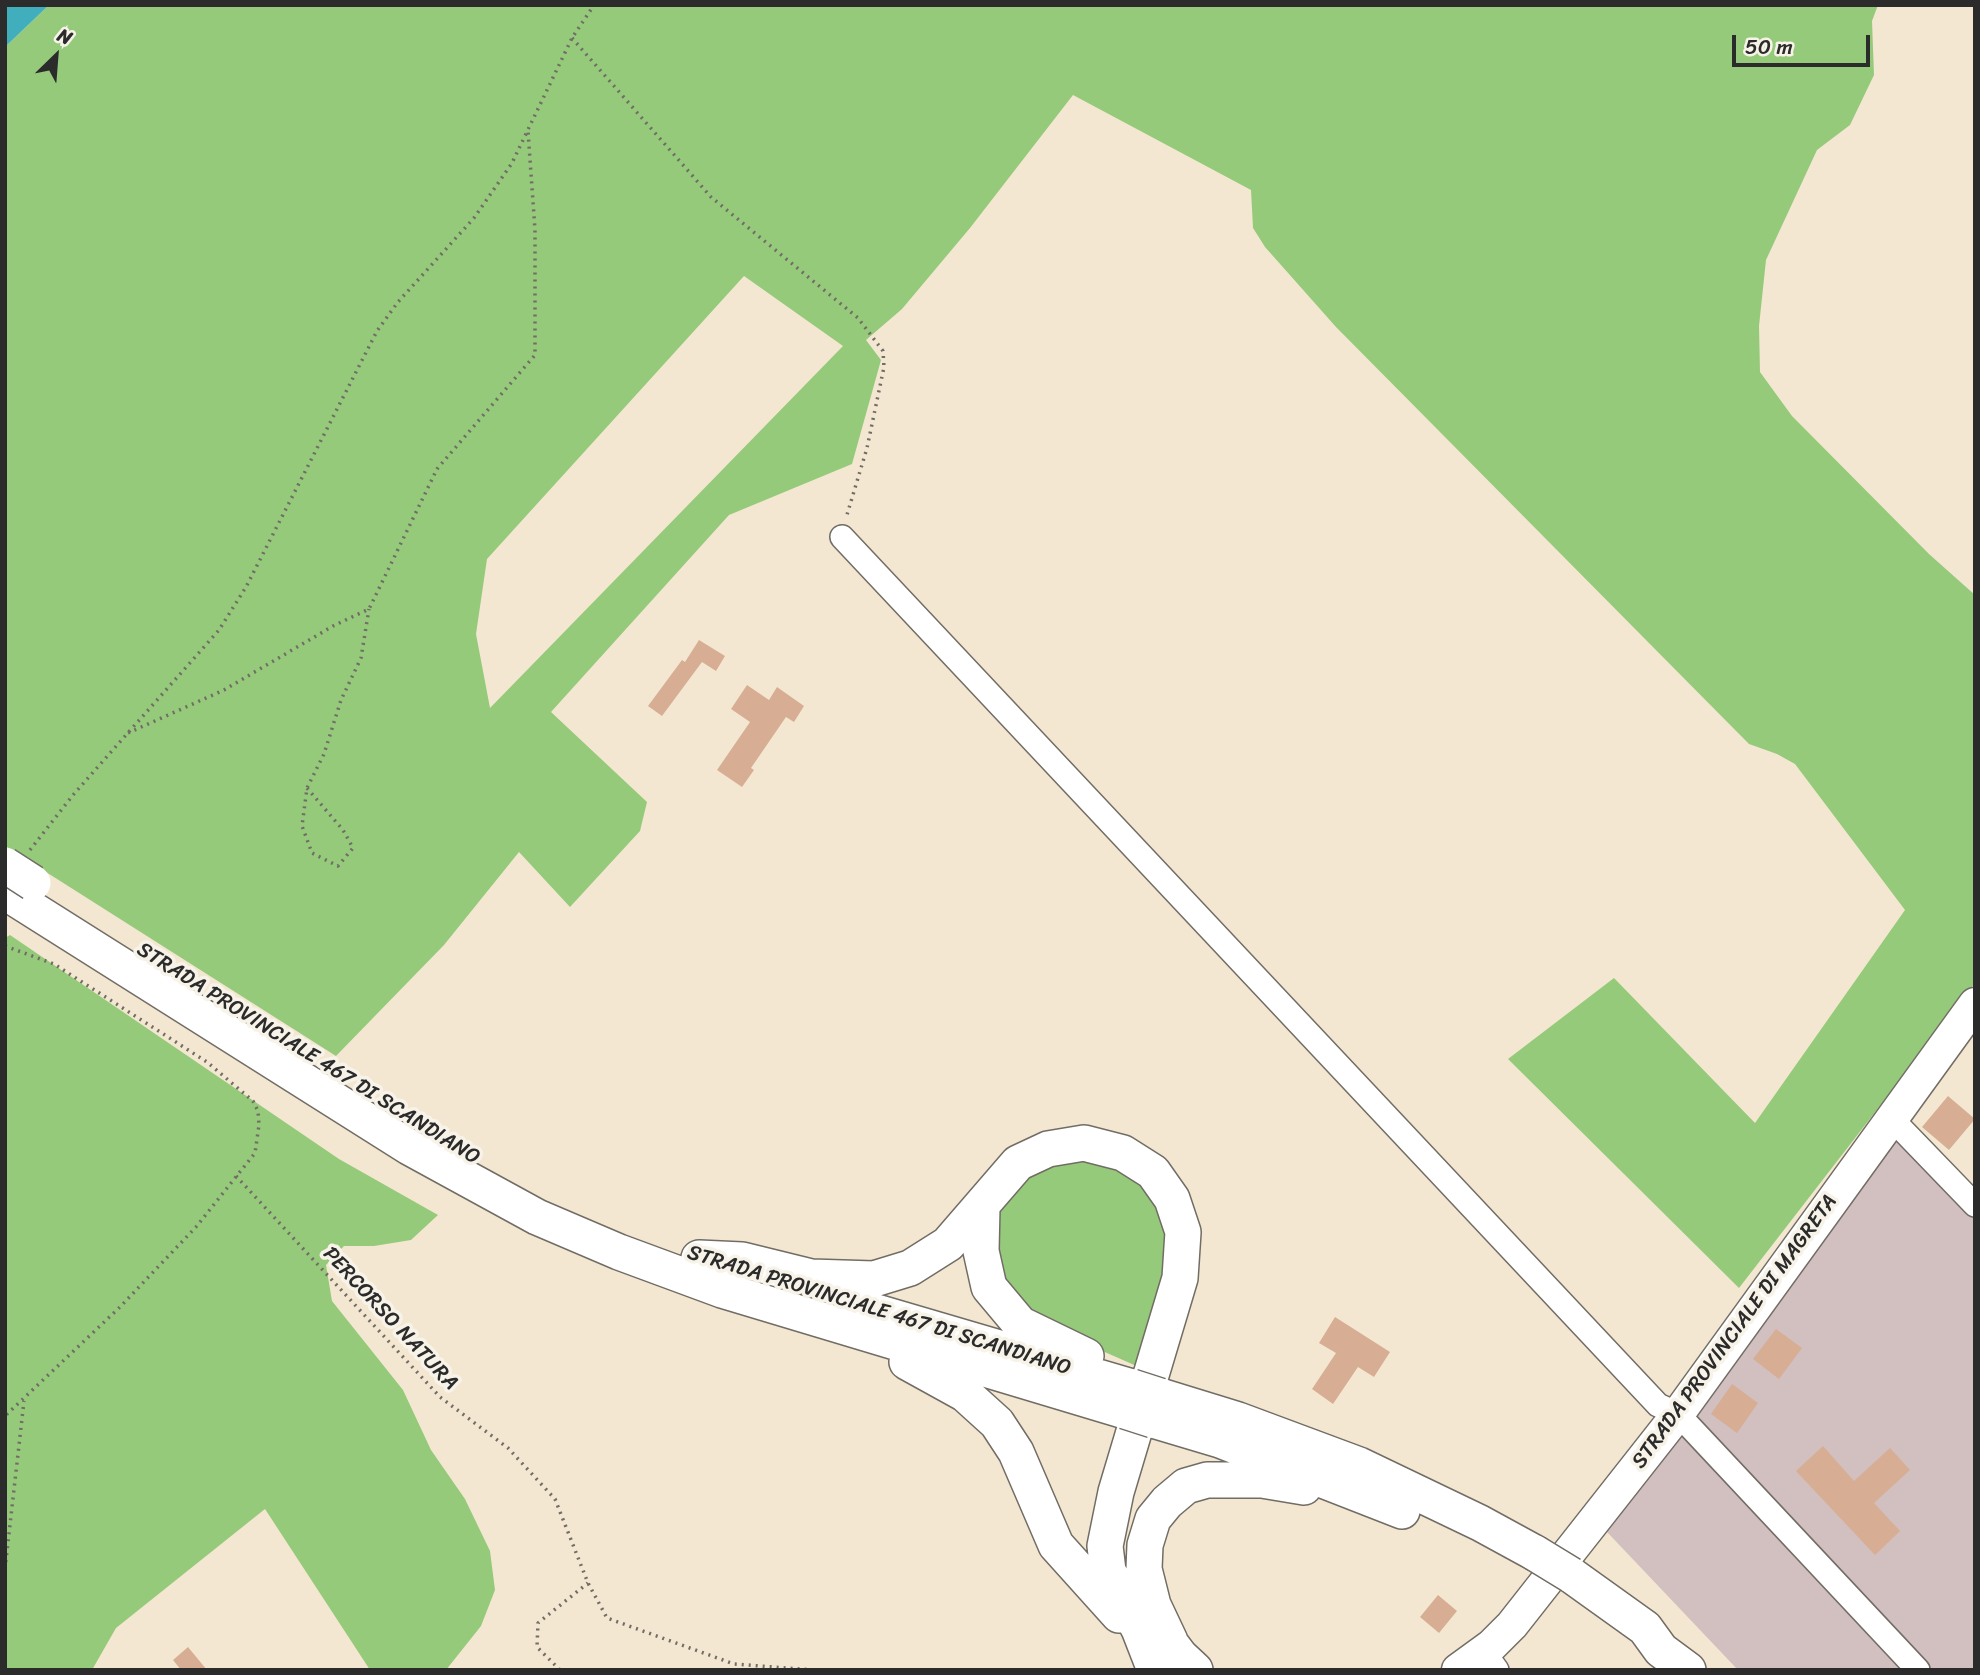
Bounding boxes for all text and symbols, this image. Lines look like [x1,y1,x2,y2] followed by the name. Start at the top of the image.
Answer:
[52,19,78,54] text: N
[21,21,91,91] north arrow
[1735,21,1873,65] scale bar
[1745,28,1793,66] text: 50 m
[132,937,484,1171] street label: STRADA PROVINCIALE 467 DI SCANDIANO
[1627,1190,1843,1474] street label: STRADA PROVINCIALE DI MAGRETA
[684,1241,1074,1381] street label: STRADA PROVINCIALE 467 DI SCANDIANO
[317,1242,463,1396] street label: PERCORSO NATURA

